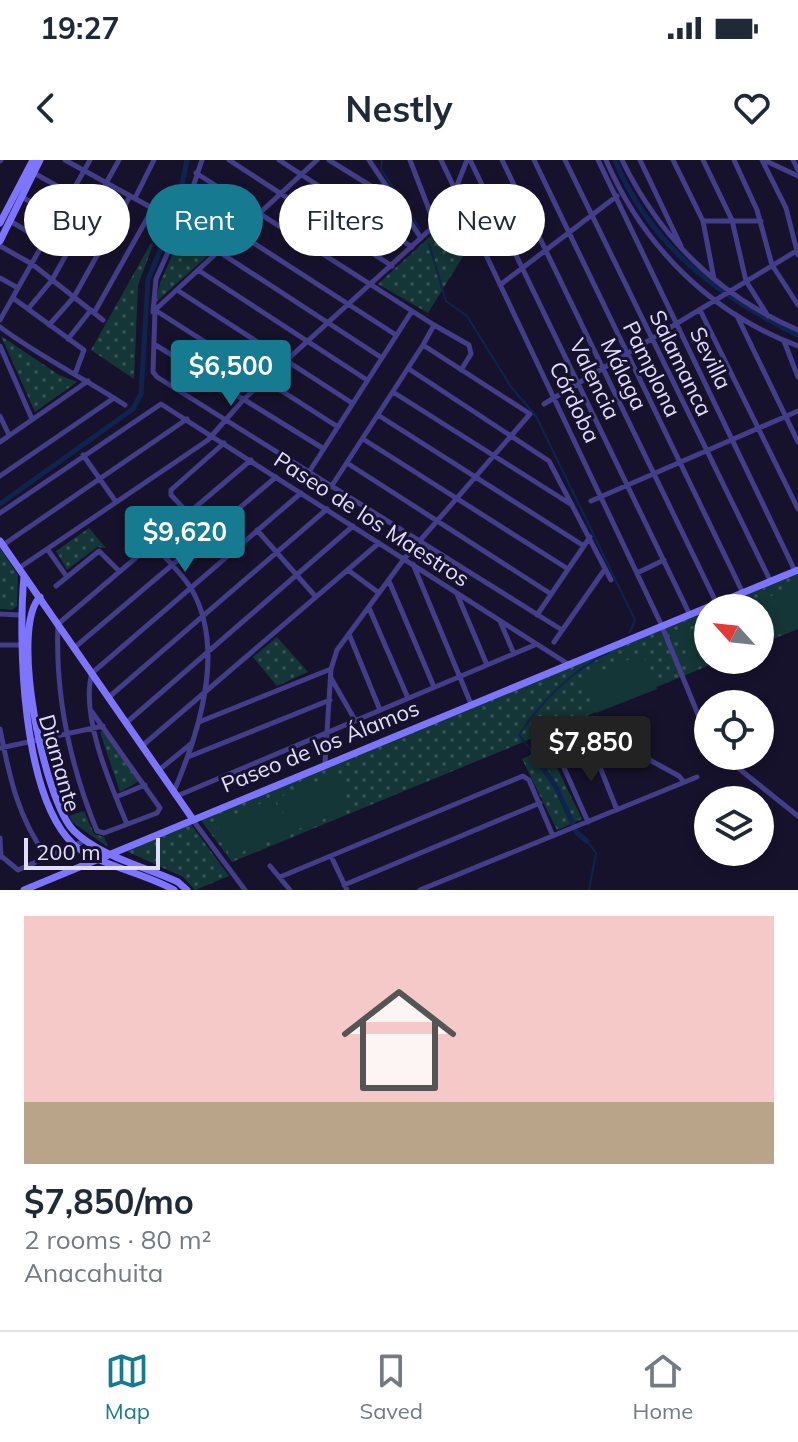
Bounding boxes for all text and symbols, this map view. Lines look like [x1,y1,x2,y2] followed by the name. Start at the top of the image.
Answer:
[40,9,119,47] text: 19:27
[24,86,68,130] icon: back
[345,86,453,131] text: Nestly
[730,86,774,130] icon: heart
[24,184,130,256] chip: Buy
[146,184,263,256] chip: Rent
[279,184,412,256] chip: Filters
[428,184,545,256] chip: New
[643,305,719,421] street label: Salamanca
[617,316,687,422] street label: Pamplona
[684,322,738,394] street label: Sevilla
[595,333,653,415] street label: Málaga
[563,334,627,424] street label: Valencia
[166,340,296,408] pin: $6,500
[189,349,273,382] text: $6,500
[543,357,607,447] street label: Córdoba
[269,445,475,593] street label: Paseo de los Maestros
[120,506,250,574] pin: $9,620
[143,515,227,548] text: $9,620
[694,594,774,674] north arrow
[694,594,774,866] map controls
[694,690,774,770] button: locate
[217,694,423,798] street label: Paseo de los Álamos
[33,711,87,815] street label: Diamante
[526,716,656,784] pin: $7,850
[549,725,633,758] text: $7,850
[694,786,774,866] button: layers
[24,834,160,870] scale bar
[36,838,101,866] text: 200 m
[327,968,471,1112] icon: home
[24,1180,194,1223] text: $7,850/mo
[24,1223,211,1256] text: 2 rooms · 80 m²
[24,1256,163,1289] text: Anacahuita
[105,1349,150,1425] tab: Map
[360,1349,423,1425] tab: Saved
[633,1349,693,1425] tab: Home

